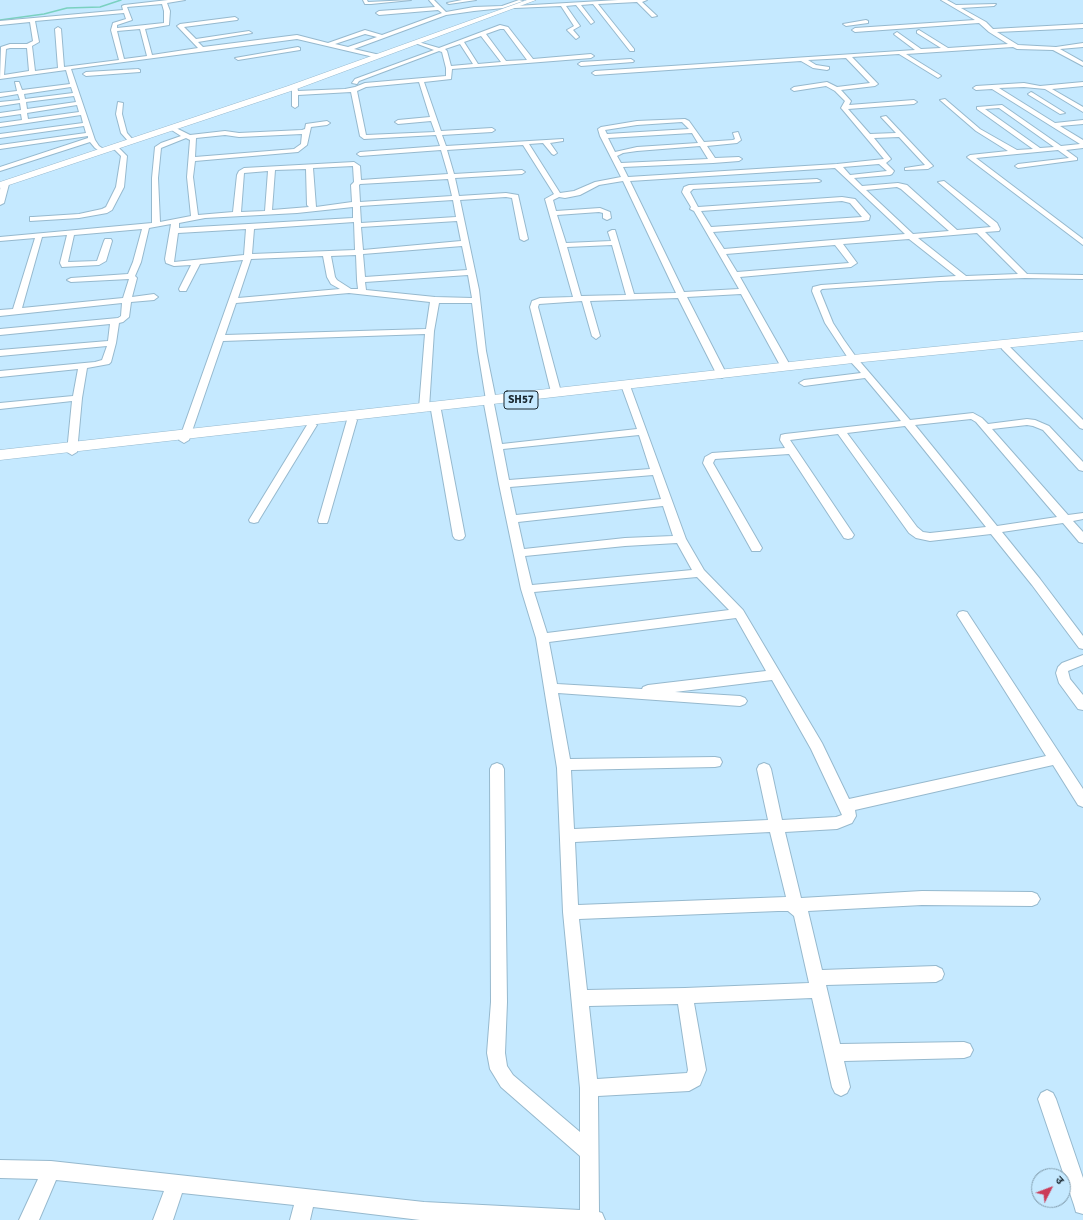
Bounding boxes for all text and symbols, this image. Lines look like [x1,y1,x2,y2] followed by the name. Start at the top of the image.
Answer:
[504,391,538,409] road number: SH57
[1031,1168,1071,1208] north arrow
[1053,1174,1067,1187] text: उ

